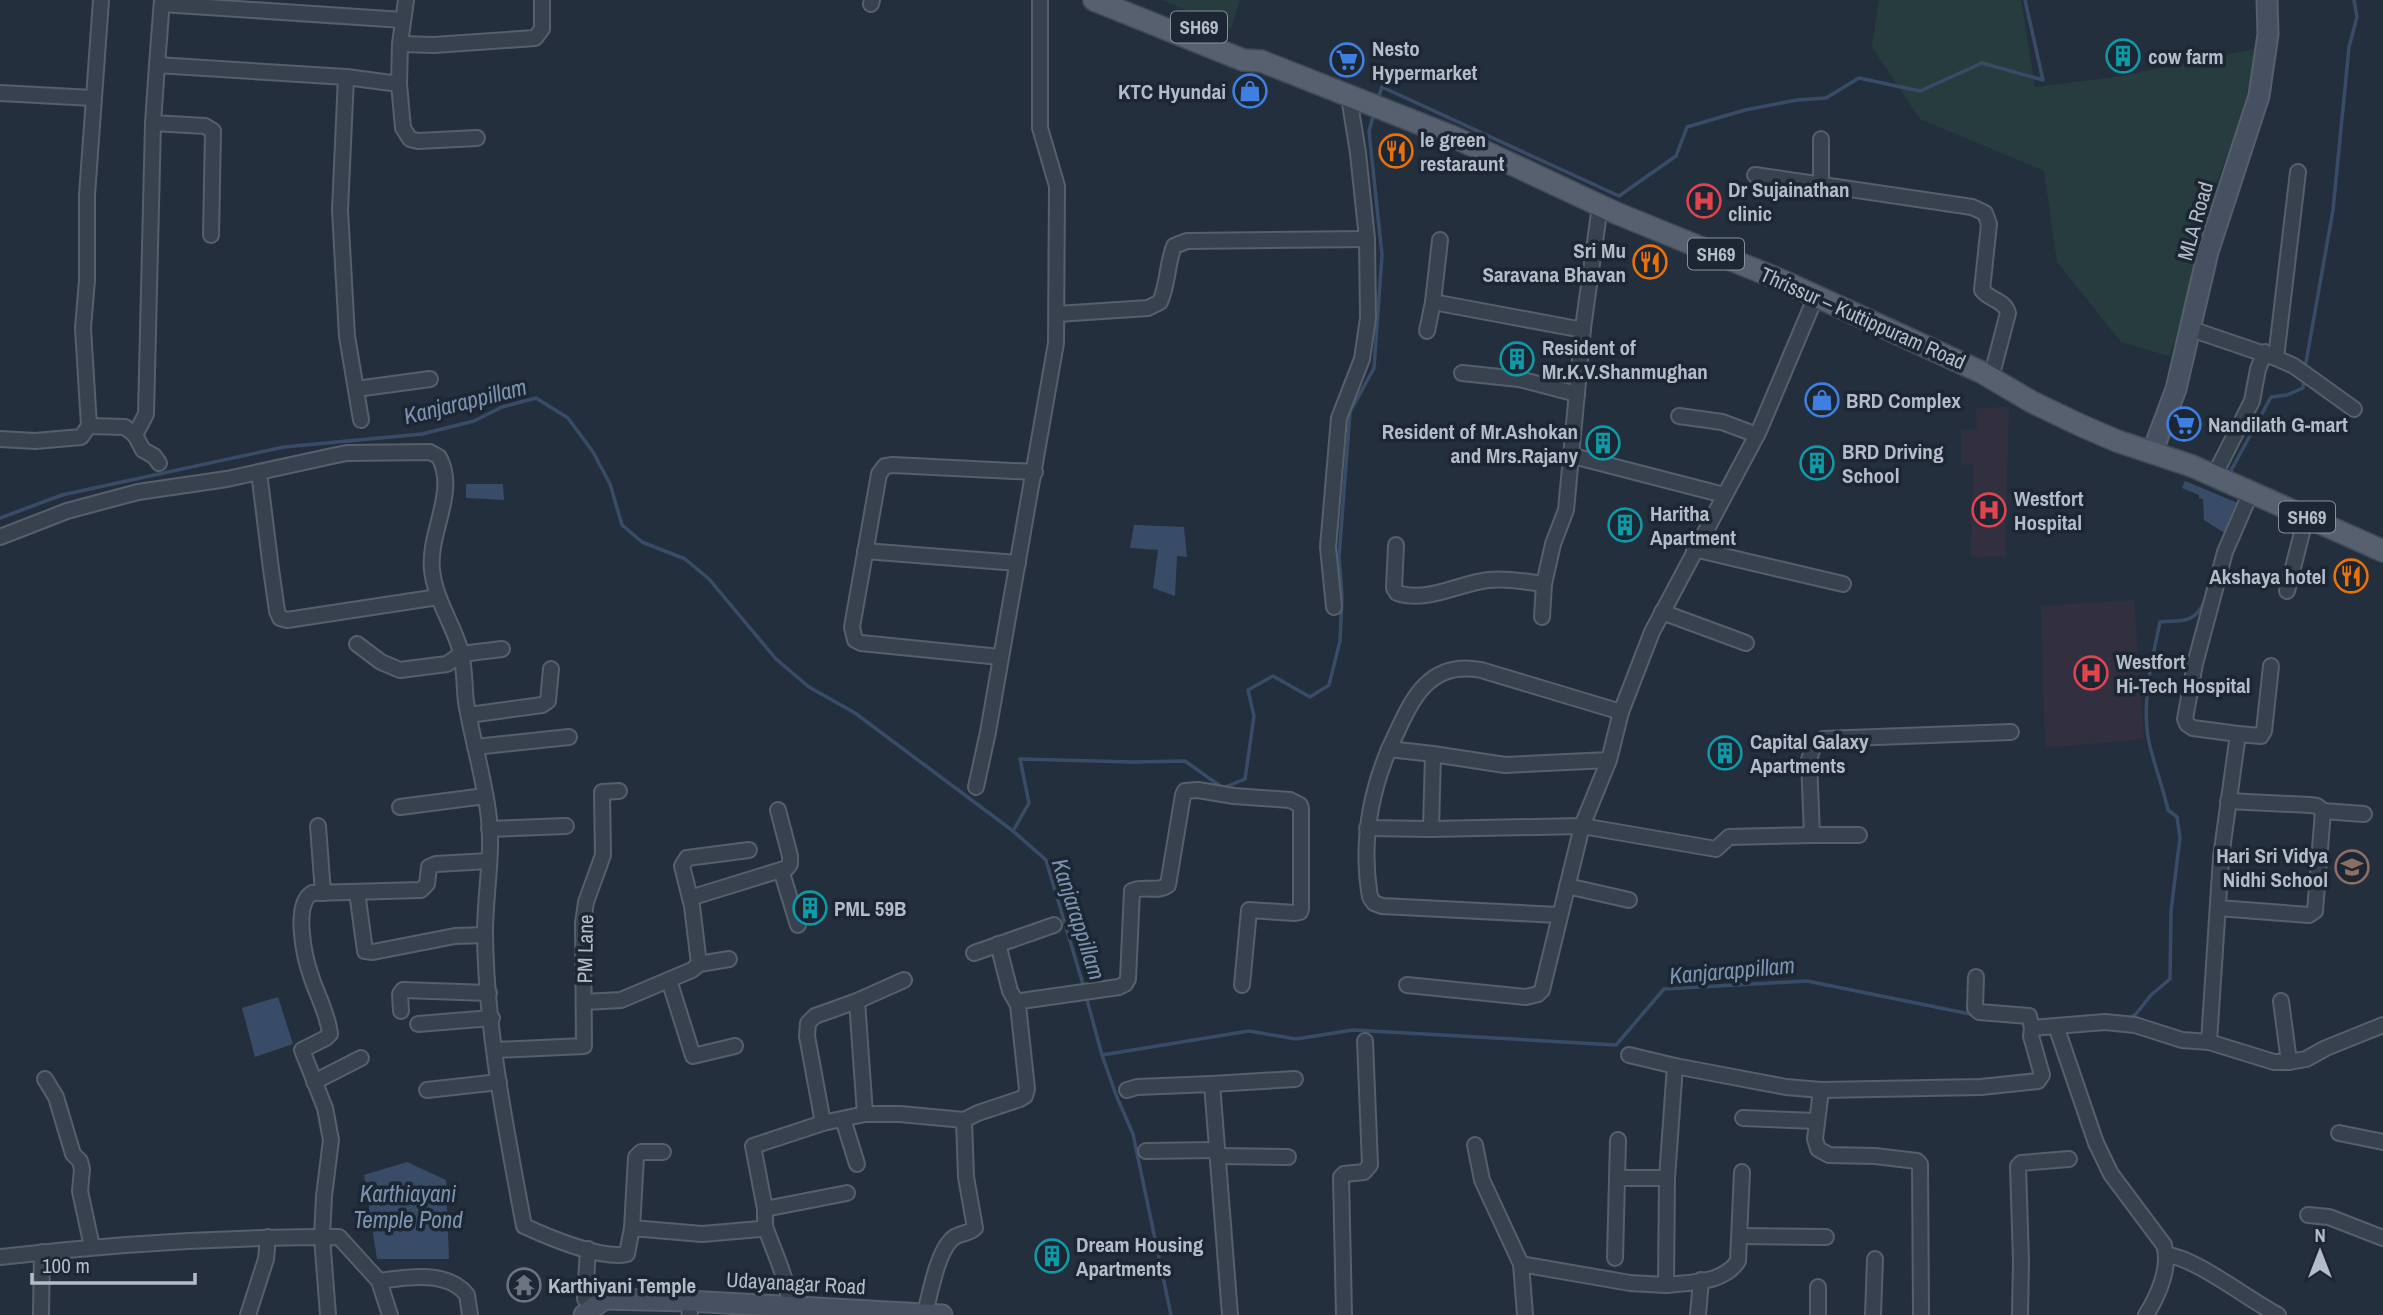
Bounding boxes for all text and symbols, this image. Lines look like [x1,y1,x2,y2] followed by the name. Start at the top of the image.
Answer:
[1171,12,1227,42] road number: SH69
[1372,34,1478,87] place label: Nesto Hypermarket
[2104,37,2142,75] building icon: cow farm
[1328,41,1366,79] supermarket icon: Nesto Hypermarket
[2148,42,2224,71] place label: cow farm
[1231,72,1269,110] shop icon: KTC Hyundai
[1118,77,1226,106] place label: KTC Hyundai
[1420,125,1504,178] place label: le green restaraunt
[1377,132,1415,170] restaurant icon: le green restaraunt
[1728,175,1850,228] place label: Dr Sujainathan clinic
[2170,178,2220,264] street label: MLA Road
[1685,182,1723,220] hospital icon: Dr Sujainathan clinic
[1482,236,1626,289] place label: Sri Mu Saravana Bhavan
[1688,238,1744,270] road number: SH69
[1631,243,1669,281] restaurant icon: Sri Mu Saravana Bhavan
[1756,260,1970,376] street label: Thrissur – Kuttippuram Road
[1542,333,1708,386] place label: Resident of Mr.K.V.Shanmughan
[1498,340,1536,378] building icon: Resident of Mr.K.V.Shanmughan
[400,371,530,431] water label: Kanjarappillam
[1803,381,1841,419] shop icon: BRD Complex
[1846,386,1961,415] place label: BRD Complex
[2165,405,2203,443] supermarket icon: Nandilath G-mart
[2208,410,2348,439] place label: Nandilath G-mart
[1382,417,1578,470] place label: Resident of Mr.Ashokan and Mrs.Rajany
[1584,424,1622,462] building icon: Resident of Mr.Ashokan and Mrs.Rajany
[1842,437,1944,490] place label: BRD Driving School
[1798,444,1836,482] building icon: BRD Driving School
[2014,484,2084,537] place label: Westfort Hospital
[1970,491,2008,529] hospital icon: Westfort Hospital
[1650,499,1736,552] place label: Haritha Apartment
[2279,502,2335,532] road number: SH69
[1606,506,1644,544] building icon: Haritha Apartment
[2332,557,2370,595] restaurant icon: Akshaya hotel
[2209,562,2326,591] place label: Akshaya hotel
[2116,647,2251,700] place label: Westfort Hi-Tech Hospital
[2072,654,2110,692] hospital icon: Westfort Hi-Tech Hospital
[1750,727,1869,780] place label: Capital Galaxy Apartments
[1706,734,1744,772] building icon: Capital Galaxy Apartments
[2216,841,2328,894] place label: Hari Sri Vidya Nidhi School
[2333,848,2371,886] school or university icon: Hari Sri Vidya Nidhi School
[1045,854,1113,984] water label: Kanjarappillam
[791,889,829,927] building icon: PML 59B
[834,894,906,923] place label: PML 59B
[570,914,600,984] street label: PM Lane
[1668,949,1796,991] water label: Kanjarappillam
[353,1178,463,1235] water label: Karthiayani Temple Pond
[2285,1217,2355,1287] north arrow
[2314,1222,2326,1248] text: N
[1076,1230,1204,1283] place label: Dream Housing Apartments
[1033,1237,1071,1275] building icon: Dream Housing Apartments
[32,1242,194,1286] scale bar
[42,1251,90,1280] text: 100 m
[725,1265,867,1301] street label: Udayanagar Road
[505,1266,543,1304] temple icon: Karthiyani Temple
[548,1271,696,1300] place label: Karthiyani Temple

